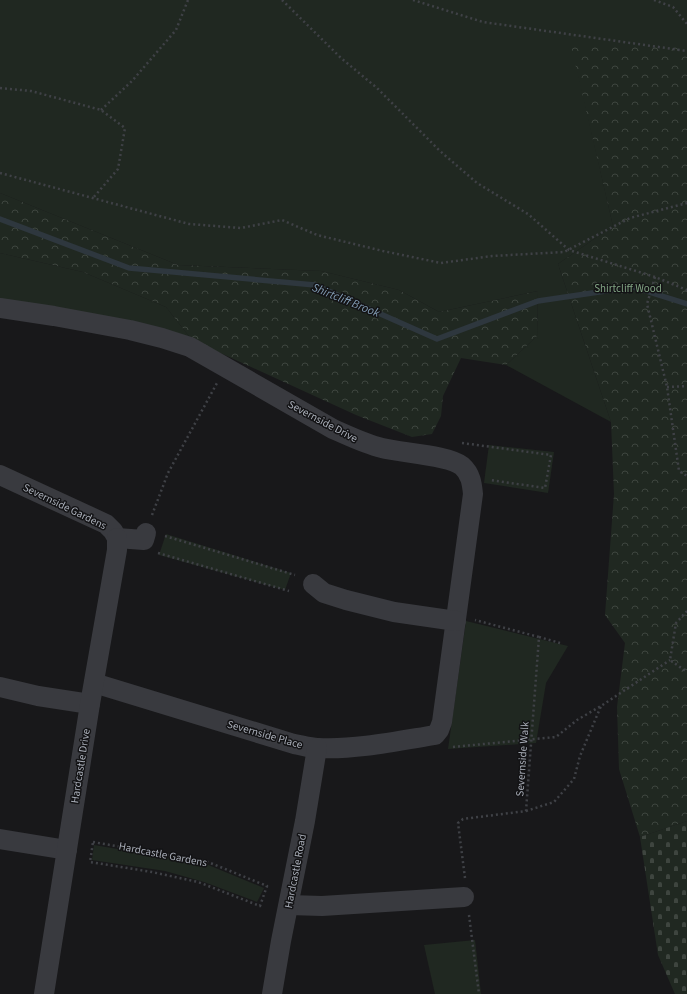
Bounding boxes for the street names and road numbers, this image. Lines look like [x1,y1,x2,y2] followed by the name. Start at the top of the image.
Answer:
[285,397,361,446] street label: Severnside Drive
[21,480,109,533] street label: Severnside Gardens
[225,717,305,753] street label: Severnside Place
[512,720,533,797] street label: Severnside Walk
[67,727,94,804] street label: Hardcastle Drive
[281,833,310,909] street label: Hardcastle Road
[117,839,209,870] street label: Hardcastle Gardens

